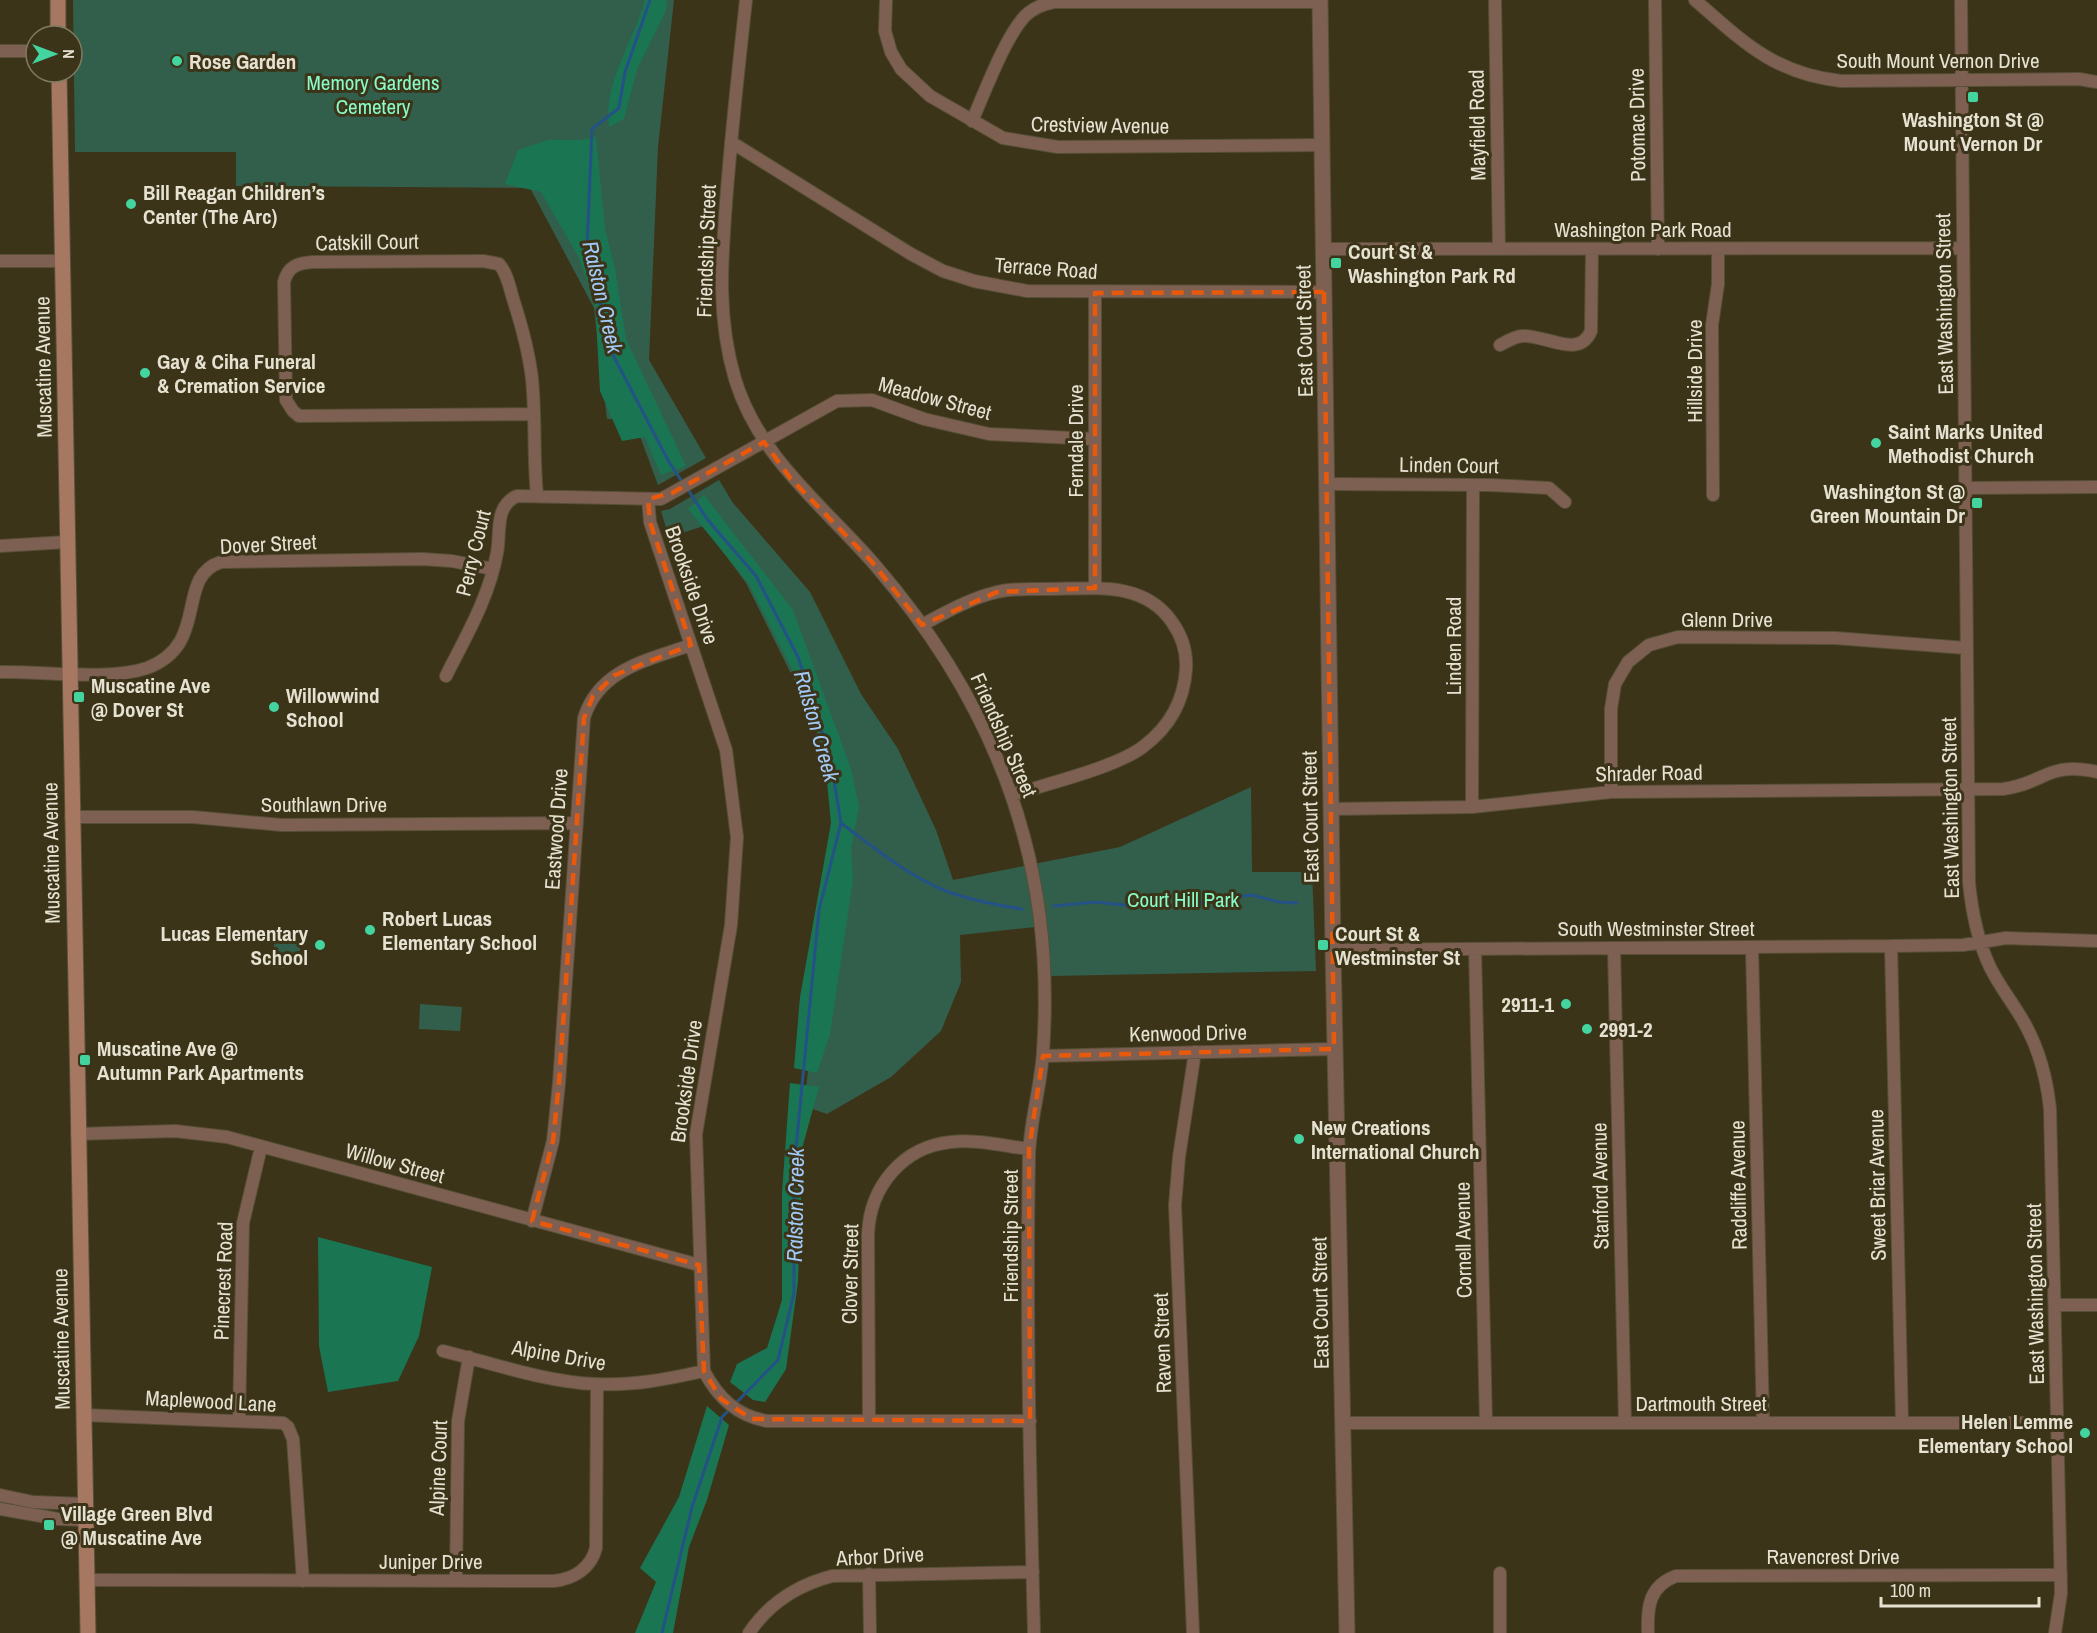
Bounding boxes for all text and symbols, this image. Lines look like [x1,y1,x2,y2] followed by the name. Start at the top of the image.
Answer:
[24,24,84,84] north arrow
[1837,46,2039,75] street label: South Mount Vernon Drive
[189,47,296,76] place label: Rose Garden
[58,49,80,59] text: N
[170,54,184,68] marker: Rose Garden
[306,68,440,121] park label: Memory Gardens Cemetery
[1622,68,1652,182] street label: Potomac Drive
[1462,69,1492,181] street label: Mayfield Road
[1966,90,1980,104] marker: Washington St @ Mount Vernon Dr
[1902,105,2044,158] place label: Washington St @ Mount Vernon Dr
[1031,109,1169,141] street label: Crestview Avenue
[143,178,325,231] place label: Bill Reagan Children’s Center (The Arc)
[689,184,723,318] street label: Friendship Street
[124,197,138,211] marker: Bill Reagan Children’s Center (The Arc)
[1928,213,1960,395] street label: East Washington Street
[1554,215,1732,244] street label: Washington Park Road
[315,227,419,257] street label: Catskill Court
[1348,237,1516,290] place label: Court St & Washington Park Rd
[576,238,631,357] water label: Ralston Creek
[993,250,1099,286] street label: Terrace Road
[1329,256,1343,270] marker: Court St & Washington Park Rd
[1288,265,1320,397] street label: East Court Street
[27,296,59,438] street label: Muscatine Avenue
[1680,319,1709,423] street label: Hillside Drive
[157,347,325,400] place label: Gay & Ciha Funeral & Cremation Service
[138,366,152,380] marker: Gay & Ciha Funeral & Cremation Service
[875,369,995,427] street label: Meadow Street
[1061,384,1090,498] street label: Ferndale Drive
[1888,417,2043,470] place label: Saint Marks United Methodist Church
[1869,436,1883,450] marker: Saint Marks United Methodist Church
[1399,450,1499,480] street label: Linden Court
[1810,477,1965,530] place label: Washington St @ Green Mountain Dr
[1970,496,1984,510] marker: Washington St @ Green Mountain Dr
[448,507,498,599] street label: Perry Court
[658,522,726,648] street label: Brookside Drive
[219,527,317,561] street label: Dover Street
[1439,597,1468,695] street label: Linden Road
[1681,605,1773,634] street label: Glenn Drive
[787,667,847,786] water label: Ralston Creek
[964,668,1044,802] street label: Friendship Street
[91,671,210,724] place label: Muscatine Ave @ Dover St
[286,681,380,734] place label: Willowwind School
[72,690,86,704] marker: Muscatine Ave @ Dover St
[267,700,281,714] marker: Willowwind School
[1934,717,1966,899] street label: East Washington Street
[1294,751,1326,883] street label: East Court Street
[1595,758,1703,788] street label: Shrader Road
[537,767,575,891] street label: Eastwood Drive
[35,782,67,924] street label: Muscatine Avenue
[261,790,387,819] street label: Southlawn Drive
[1127,885,1239,914] park label: Court Hill Park
[382,904,537,957] place label: Robert Lucas Elementary School
[1558,914,1755,943] street label: South Westminster Street
[161,919,308,972] place label: Lucas Elementary School
[1335,919,1460,972] place label: Court St & Westminster St
[363,923,377,937] marker: Robert Lucas Elementary School
[313,938,327,952] marker: Lucas Elementary School
[1316,938,1330,952] marker: Court St & Westminster St
[1501,990,1554,1019] place label: 2911-1
[1559,997,1573,1011] marker: 2911-1
[1599,1015,1653,1044] place label: 2991-2
[1129,1017,1247,1049] street label: Kenwood Drive
[663,1018,709,1144] street label: Brookside Drive
[1580,1022,1594,1036] marker: 2991-2
[97,1034,304,1087] place label: Muscatine Ave @ Autumn Park Apartments
[78,1053,92,1067] marker: Muscatine Ave @ Autumn Park Apartments
[1861,1109,1893,1261] street label: Sweet Briar Avenue
[1311,1113,1479,1166] place label: New Creations International Church
[1722,1120,1754,1250] street label: Radcliffe Avenue
[1584,1122,1616,1250] street label: Stanford Avenue
[1292,1132,1306,1146] marker: New Creations International Church
[342,1136,448,1190] street label: Willow Street
[779,1147,811,1262] water label: Ralston Creek
[996,1169,1025,1303] street label: Friendship Street
[1447,1182,1479,1298] street label: Cornell Avenue
[2019,1203,2051,1385] street label: East Washington Street
[206,1221,240,1341] street label: Pinecrest Road
[835,1223,865,1324] street label: Clover Street
[1304,1237,1336,1369] street label: East Court Street
[45,1268,77,1410] street label: Muscatine Avenue
[1146,1292,1178,1394] street label: Raven Street
[509,1332,608,1378] street label: Alpine Drive
[145,1383,277,1419] street label: Maplewood Lane
[1635,1389,1767,1418] street label: Dartmouth Street
[1918,1407,2073,1460] place label: Helen Lemme Elementary School
[422,1419,454,1517] street label: Alpine Court
[2078,1426,2092,1440] marker: Helen Lemme Elementary School
[61,1499,213,1552] place label: Village Green Blvd @ Muscatine Ave
[42,1518,56,1532] marker: Village Green Blvd @ Muscatine Ave
[834,1539,925,1573] street label: Arbor Drive
[1766,1542,1900,1571] street label: Ravencrest Drive
[379,1547,483,1576] street label: Juniper Drive
[1881,1570,2038,1608] scale bar
[1890,1578,1931,1603] text: 100 m

